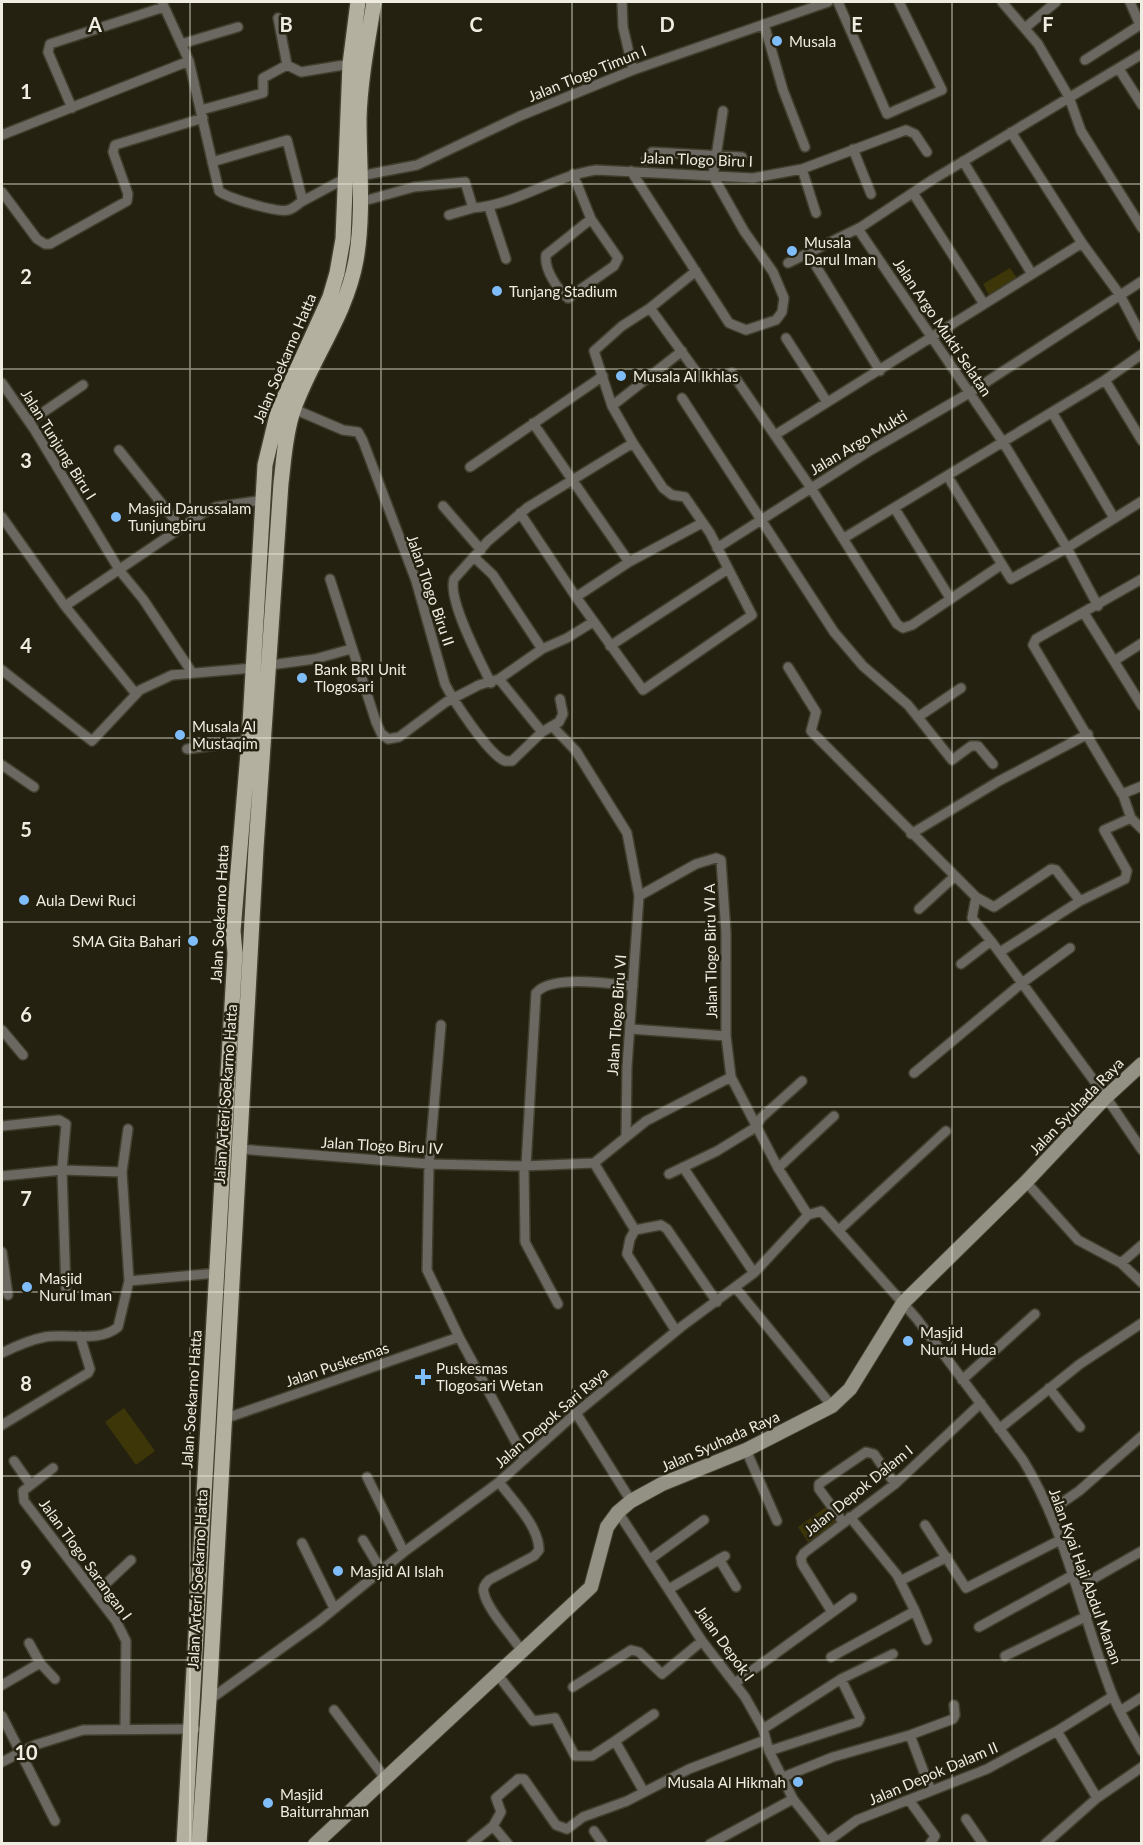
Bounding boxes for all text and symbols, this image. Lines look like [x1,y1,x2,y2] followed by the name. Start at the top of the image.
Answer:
[87,12,102,36] text: A
[279,12,293,36] text: B
[469,12,483,36] text: C
[659,12,675,36] text: D
[851,12,863,36] text: E
[1042,12,1054,36] text: F
[789,32,836,50] place label: Musala
[770,34,784,48] marker: Musala
[525,41,649,105] street label: Jalan Tlogo Timun I
[20,79,32,103] text: 1
[641,148,753,170] street label: Jalan Tlogo Biru I
[804,233,876,268] place label: Musala Darul Iman
[785,244,799,258] marker: Musala Darul Iman
[890,255,996,399] street label: Jalan Argo Mukti Selatan
[20,264,32,288] text: 2
[509,282,617,300] place label: Tunjang Stadium
[490,284,504,298] marker: Tunjang Stadium
[249,291,319,425] street label: Jalan Soekarno Hatta
[633,367,739,385] place label: Musala Al Ikhlas
[614,369,628,383] marker: Musala Al Ikhlas
[18,385,100,503] street label: Jalan Tunjung Biru I
[806,406,910,478] street label: Jalan Argo Mukti
[20,448,32,472] text: 3
[128,499,251,534] place label: Masjid Darussalam Tunjungbiru
[109,510,123,524] marker: Masjid Darussalam Tunjungbiru
[404,532,458,648] street label: Jalan Tlogo Biru II
[20,633,32,657] text: 4
[314,660,407,695] place label: Bank BRI Unit Tlogosari
[295,671,309,685] marker: Bank BRI Unit Tlogosari
[192,717,258,752] place label: Musala Al Mustaqim
[173,728,187,742] marker: Musala Al Mustaqim
[20,817,32,841] text: 5
[206,844,232,984] street label: Jalan Soekarno Hatta
[700,882,720,1019] street label: Jalan Tlogo Biru VI A
[36,891,136,909] place label: Aula Dewi Ruci
[17,893,31,907] marker: Aula Dewi Ruci
[72,932,181,950] place label: SMA Gita Bahari
[186,934,200,948] marker: SMA Gita Bahari
[603,954,629,1076] street label: Jalan Tlogo Biru VI
[20,1002,32,1026] text: 6
[210,1004,240,1184] street label: Jalan Arteri Soekarno Hatta
[1025,1054,1127,1158] street label: Jalan Syuhada Raya
[321,1133,444,1157] street label: Jalan Tlogo Biru IV
[20,1186,32,1210] text: 7
[39,1269,112,1304] place label: Masjid Nurul Iman
[20,1280,34,1294] marker: Masjid Nurul Iman
[920,1323,996,1358] place label: Masjid Nurul Huda
[177,1329,205,1469] street label: Jalan Soekarno Hatta
[901,1334,915,1348] marker: Masjid Nurul Huda
[283,1338,391,1390] street label: Jalan Puskesmas
[436,1359,543,1394] place label: Puskesmas Tlogosari Wetan
[491,1363,611,1471] street label: Jalan Depok Sari Raya
[414,1368,432,1386] marker: Puskesmas Tlogosari Wetan
[20,1371,32,1395] text: 8
[658,1407,782,1475] street label: Jalan Syuhada Raya
[800,1441,916,1539] street label: Jalan Depok Dalam I
[1046,1486,1126,1666] street label: Jalan Kyai Haji Abdul Manan
[183,1489,211,1669] street label: Jalan Arteri Soekarno Hatta
[36,1495,136,1623] street label: Jalan Tlogo Sarangan I
[20,1555,32,1579] text: 9
[350,1562,444,1580] place label: Masjid Al Islah
[331,1564,345,1578] marker: Masjid Al Islah
[692,1602,758,1684] street label: Jalan Depok I
[866,1738,1000,1808] street label: Jalan Depok Dalam II
[14,1740,38,1764] text: 10
[667,1773,786,1791] place label: Musala Al Hikmah
[791,1775,805,1789] marker: Musala Al Hikmah
[280,1785,369,1820] place label: Masjid Baiturrahman
[261,1796,275,1810] marker: Masjid Baiturrahman

